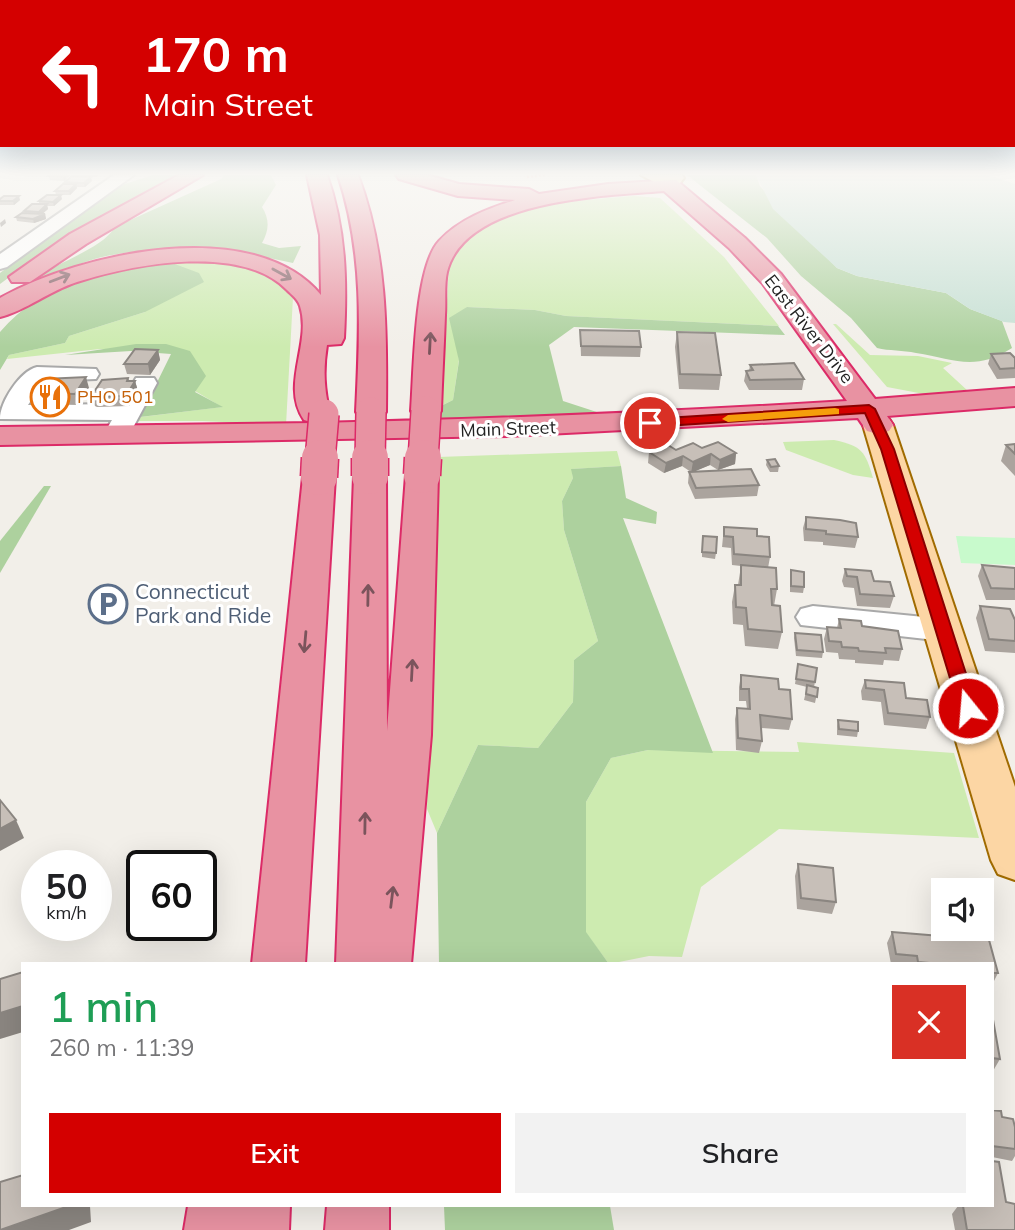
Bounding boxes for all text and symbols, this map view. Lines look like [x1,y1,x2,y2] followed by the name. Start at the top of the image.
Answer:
[143,23,289,84] text: 170 m
[28,28,119,119] icon: left
[143,84,313,124] text: Main Street
[272,267,292,281] one-way arrow
[760,270,859,388] street label: East River Drive
[49,271,71,283] one-way arrow
[424,332,437,355] one-way arrow
[29,376,71,418] restaurant icon: PHO 501
[77,385,154,408] place label: PHO 501
[620,393,680,453] pin
[631,404,669,442] icon: arrive
[460,415,556,442] street label: Main Street
[135,578,271,628] place label: Connecticut Park and Ride
[87,583,129,625] parking icon: Connecticut Park and Ride
[361,584,375,607] one-way arrow
[298,631,311,653] one-way arrow
[406,659,419,682] one-way arrow
[931,671,1005,745] position arrow
[358,811,371,834] one-way arrow
[126,850,217,941] speed limit sign: 60
[45,864,88,908] text: 50
[931,878,994,941] map controls
[931,878,994,941] button: sound
[386,886,399,908] one-way arrow
[46,901,87,924] text: km/h
[49,980,158,1033] text: 1 min
[892,985,966,1059] button: close
[49,1033,194,1062] text: 260 m · 11:39
[49,1113,501,1193] button: Exit
[515,1113,966,1193] button: Share

